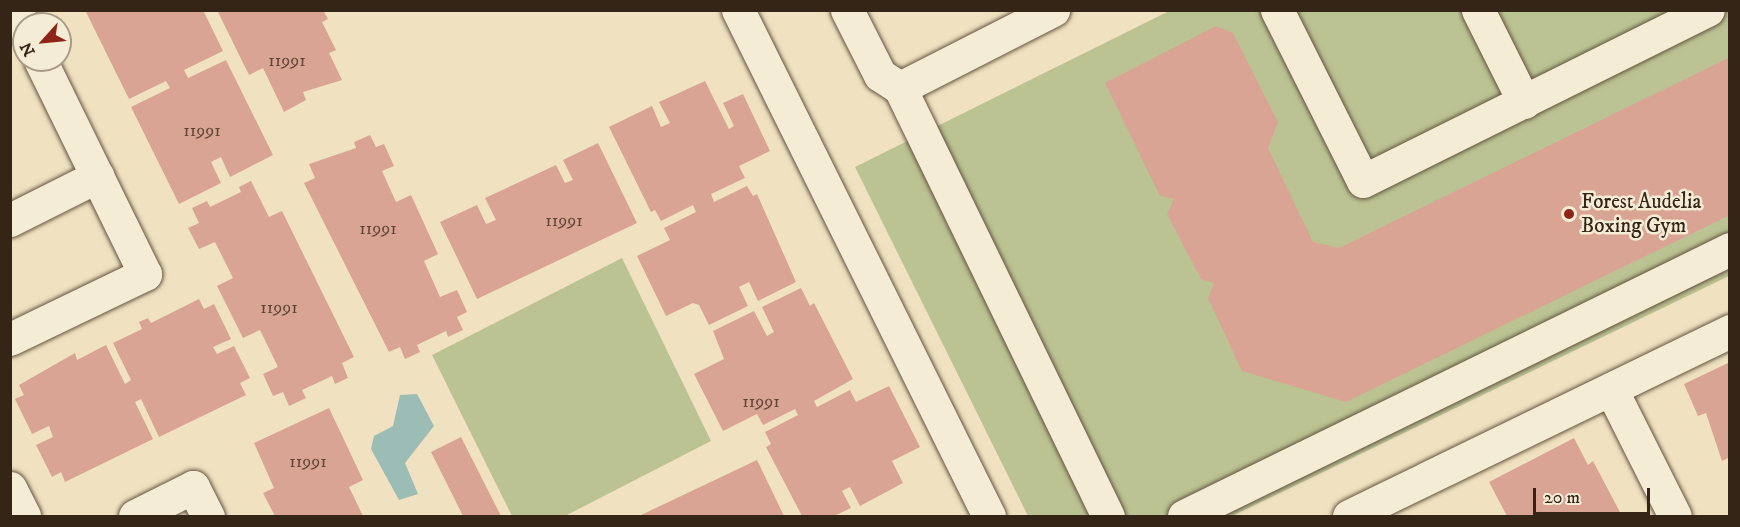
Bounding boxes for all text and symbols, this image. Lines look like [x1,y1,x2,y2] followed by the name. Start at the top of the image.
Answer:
[12,12,72,72] north arrow
[16,39,40,60] text: N
[268,50,306,72] house number: 11991
[183,120,221,142] house number: 11991
[1581,189,1701,239] place label: Forest Audelia Boxing Gym
[1562,207,1576,221] marker: Forest Audelia Boxing Gym
[545,210,583,232] house number: 11991
[359,218,397,240] house number: 11991
[260,297,298,319] house number: 11991
[742,391,780,413] house number: 11991
[289,451,327,473] house number: 11991
[1536,476,1653,514] scale bar
[1544,487,1580,509] text: 20 m

